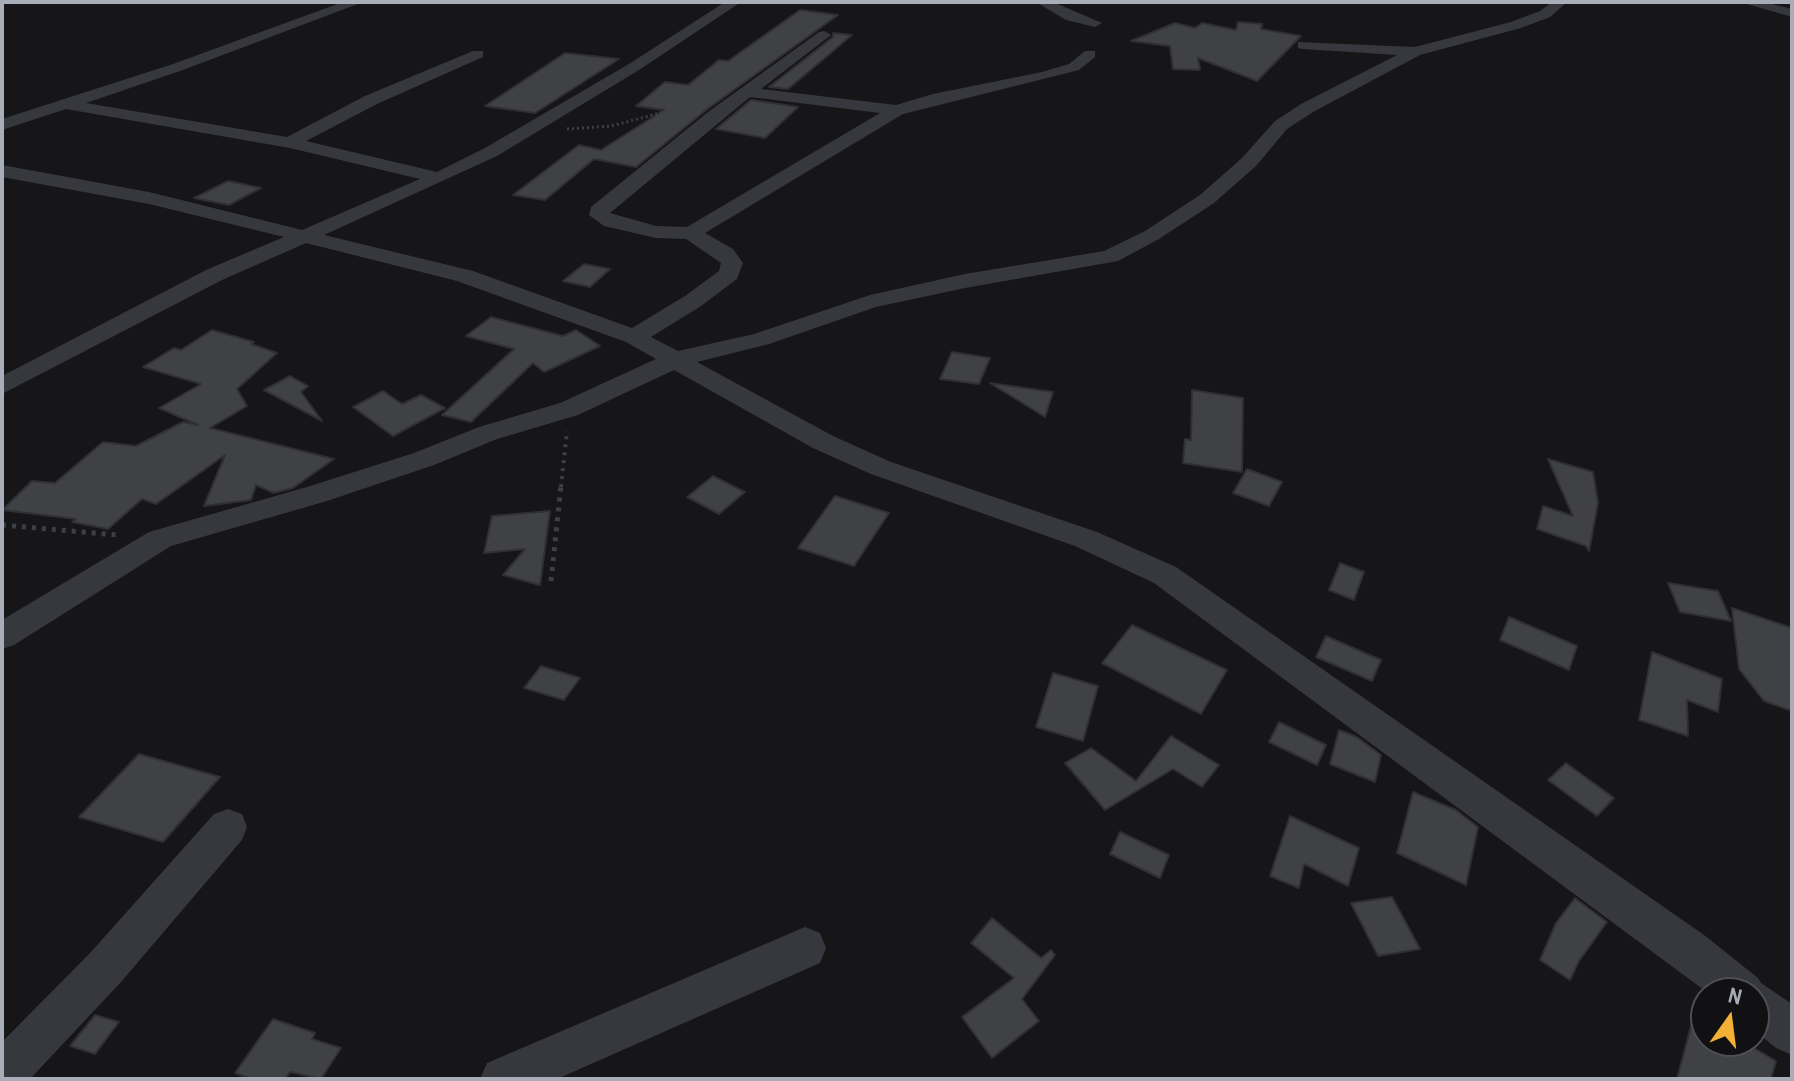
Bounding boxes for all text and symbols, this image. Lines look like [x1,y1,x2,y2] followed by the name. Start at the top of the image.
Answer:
[1690,977,1770,1057] north arrow
[1725,980,1745,1012] text: N

